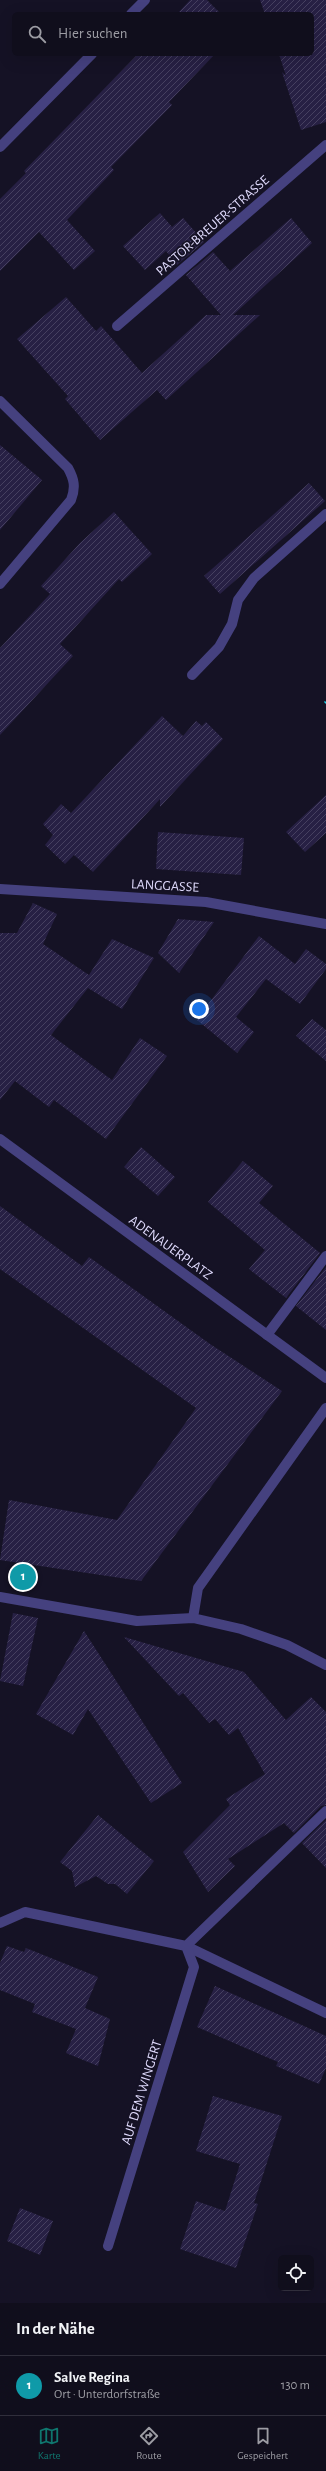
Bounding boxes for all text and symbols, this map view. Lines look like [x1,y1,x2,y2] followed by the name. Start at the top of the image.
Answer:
[12,12,314,56] search box
[26,23,48,45] icon: search
[58,26,128,41] text: Hier suchen
[153,173,272,278] street label: PASTOR-BREUER-STRASSE
[131,877,200,895] street label: LANGGASSE
[189,999,209,1019] your location
[126,1213,215,1283] street label: ADENAUERPLATZ
[10,1562,36,1592] pin: 1
[119,2038,165,2146] street label: AUF DEM WINGERT
[278,2255,314,2291] map controls
[278,2255,314,2291] button: locate
[16,2320,95,2337] text: In der Nähe
[54,2370,130,2385] text: Salve Regina
[27,2379,31,2392] text: 1
[281,2379,310,2392] text: 130 m
[54,2388,160,2401] text: Ort · Unterdorfstraße
[38,2425,61,2462] tab: Karte
[136,2425,162,2462] tab: Route
[237,2425,288,2462] tab: Gespeichert

